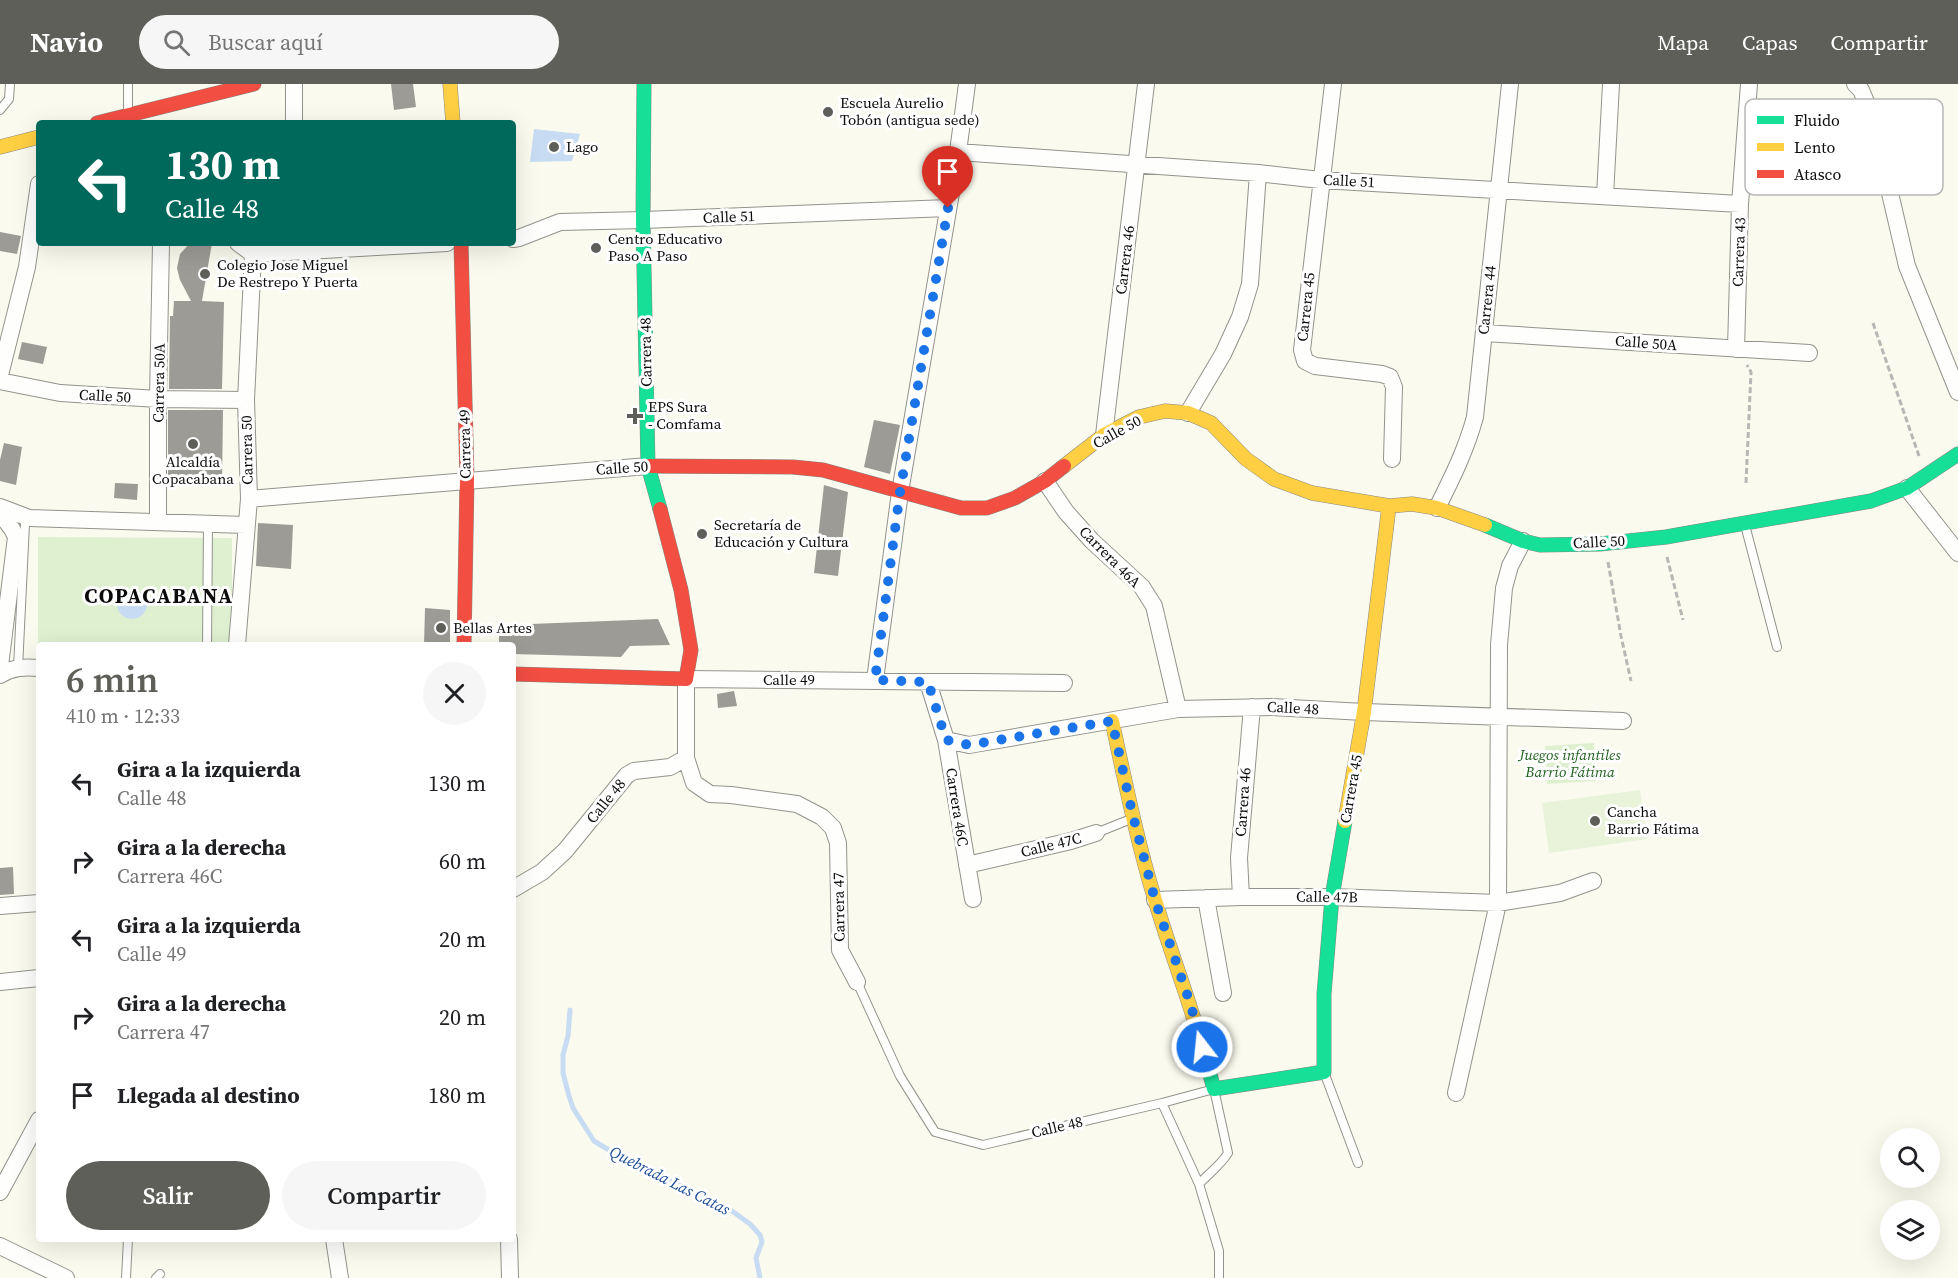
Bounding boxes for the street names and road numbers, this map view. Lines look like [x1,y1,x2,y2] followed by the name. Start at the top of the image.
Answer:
[1322,169,1376,192] street label: Calle 51
[703,205,755,228] street label: Calle 51
[1727,217,1750,287] street label: Carrera 43
[1110,224,1139,296] street label: Carrera 46
[1472,264,1501,336] street label: Carrera 44
[1291,271,1320,343] street label: Carrera 45
[634,317,657,387] street label: Carrera 48
[1614,330,1678,355] street label: Calle 50A
[147,343,170,423] street label: Carrera 50A
[78,384,132,407] street label: Calle 50
[453,409,476,479] street label: Carrera 49
[1089,410,1145,453] street label: Calle 50
[235,415,258,485] street label: Carrera 50
[595,455,649,480] street label: Calle 50
[1075,521,1146,592] street label: Carrera 46A
[1572,530,1626,553] street label: Calle 50
[763,669,815,690] street label: Calle 49
[1266,696,1320,719] street label: Calle 48
[1334,753,1367,825] street label: Carrera 45
[941,766,974,848] street label: Carrera 46C
[1230,767,1255,837] street label: Carrera 46
[581,774,630,828] street label: Calle 48
[1018,827,1083,862] street label: Calle 47C
[827,872,850,942] street label: Carrera 47
[1296,885,1358,908] street label: Calle 47B
[1029,1110,1085,1143] street label: Calle 48

